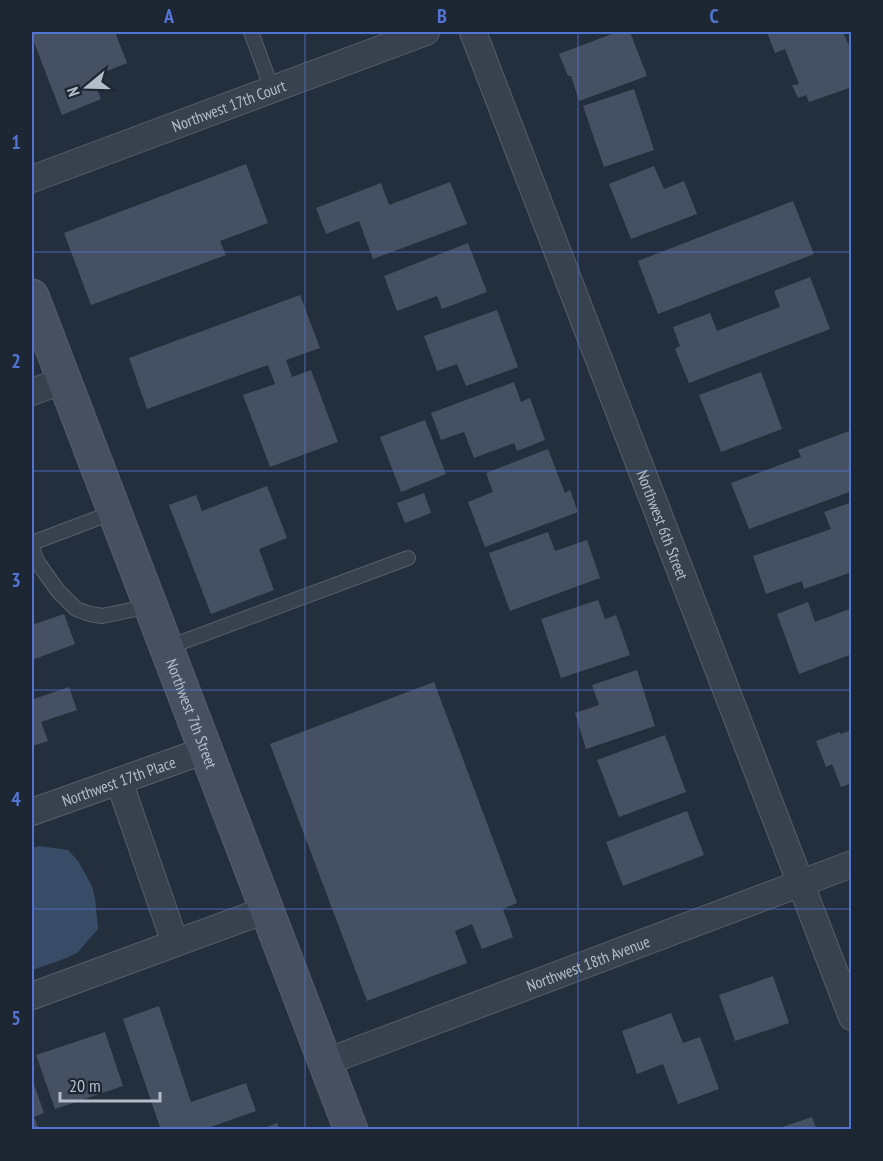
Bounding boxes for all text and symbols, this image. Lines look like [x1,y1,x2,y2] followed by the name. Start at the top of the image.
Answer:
[163,3,175,29] text: A
[437,3,447,29] text: B
[709,3,719,29] text: C
[57,57,117,117] north arrow
[169,75,289,136] street label: Northwest 17th Court
[62,85,84,99] text: N
[11,129,21,155] text: 1
[11,348,21,374] text: 2
[632,467,693,583] street label: Northwest 6th Street
[11,567,21,593] text: 3
[162,656,222,772] street label: Northwest 7th Street
[59,752,178,811] street label: Northwest 17th Place
[11,786,21,812] text: 4
[524,931,653,996] street label: Northwest 18th Avenue
[11,1005,21,1031] text: 5
[60,1065,160,1103] scale bar
[69,1074,101,1097] text: 20 m

